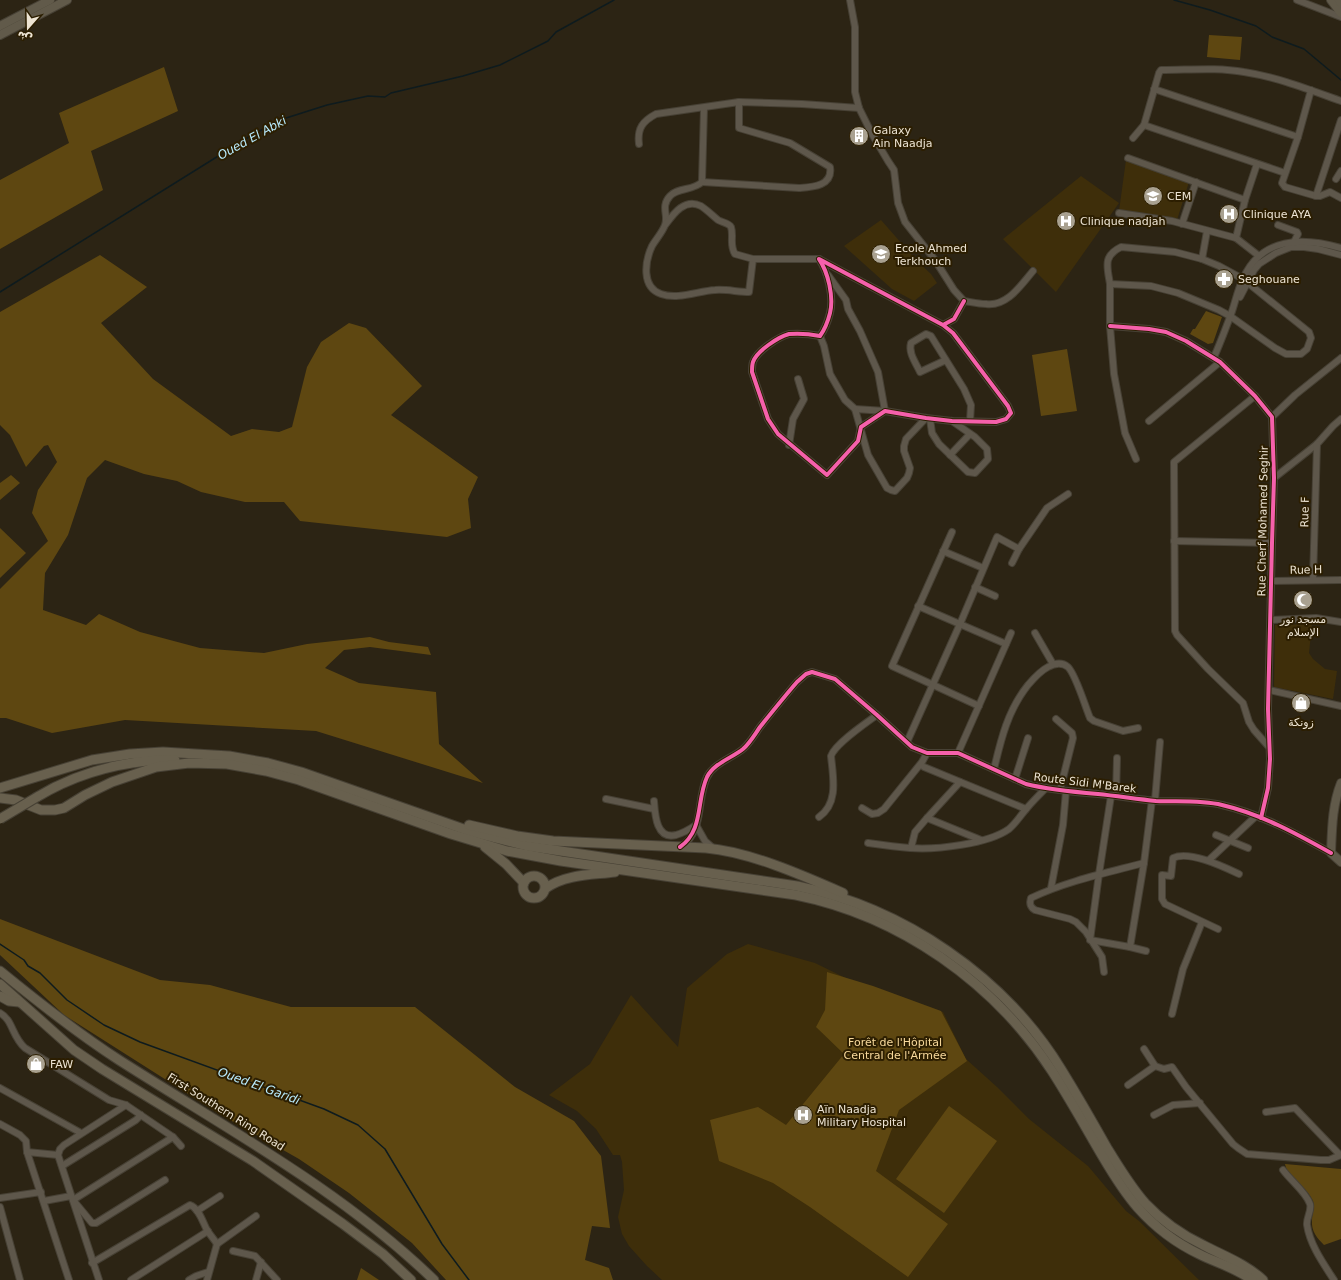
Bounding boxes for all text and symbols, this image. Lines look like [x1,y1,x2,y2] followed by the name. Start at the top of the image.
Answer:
[8,8,48,48] north arrow
[15,28,34,46] text: ش
[215,113,290,163] water label: Oued El Abki
[873,124,933,150] place label: Galaxy Ain Naadja
[848,125,870,147] building icon: Galaxy Ain Naadja
[1142,185,1164,207] school or university icon: CEM
[1167,190,1191,203] place label: CEM
[1218,203,1240,225] hospital icon: Clinique AYA
[1243,208,1312,221] place label: Clinique AYA
[1055,210,1077,232] hospital icon: Clinique nadjah
[1080,215,1166,228] place label: Clinique nadjah
[894,242,967,268] place label: Ecole Ahmed Terkhouch
[870,243,892,265] school or university icon: Ecole Ahmed Terkhouch
[1213,268,1235,290] pharmacy icon: Seghouane
[1238,273,1300,286] place label: Seghouane
[1255,445,1271,597] street label: Rue Cherf Mohamed Seghir
[1298,497,1312,527] street label: Rue F
[1290,563,1322,577] street label: Rue H
[1292,589,1314,611] mosque icon: مسجد نور الإسلام
[1279,613,1326,639] place label: مسجد نور الإسلام
[1290,692,1312,714] shop icon: زونكة
[1288,716,1314,729] place label: زونكة
[1033,770,1138,796] street label: Route Sidi M'Barek
[844,1036,947,1062] park label: Forêt de l'Hôpital Central de l'Armée
[25,1053,47,1075] shop icon: FAW
[50,1058,73,1071] place label: FAW
[216,1065,303,1108] water label: Oued El Garidi
[165,1070,287,1154] street label: First Southern Ring Road
[817,1103,906,1129] place label: Aïn Naadja Military Hospital
[792,1104,814,1126] hospital icon: Aïn Naadja Military Hospital

